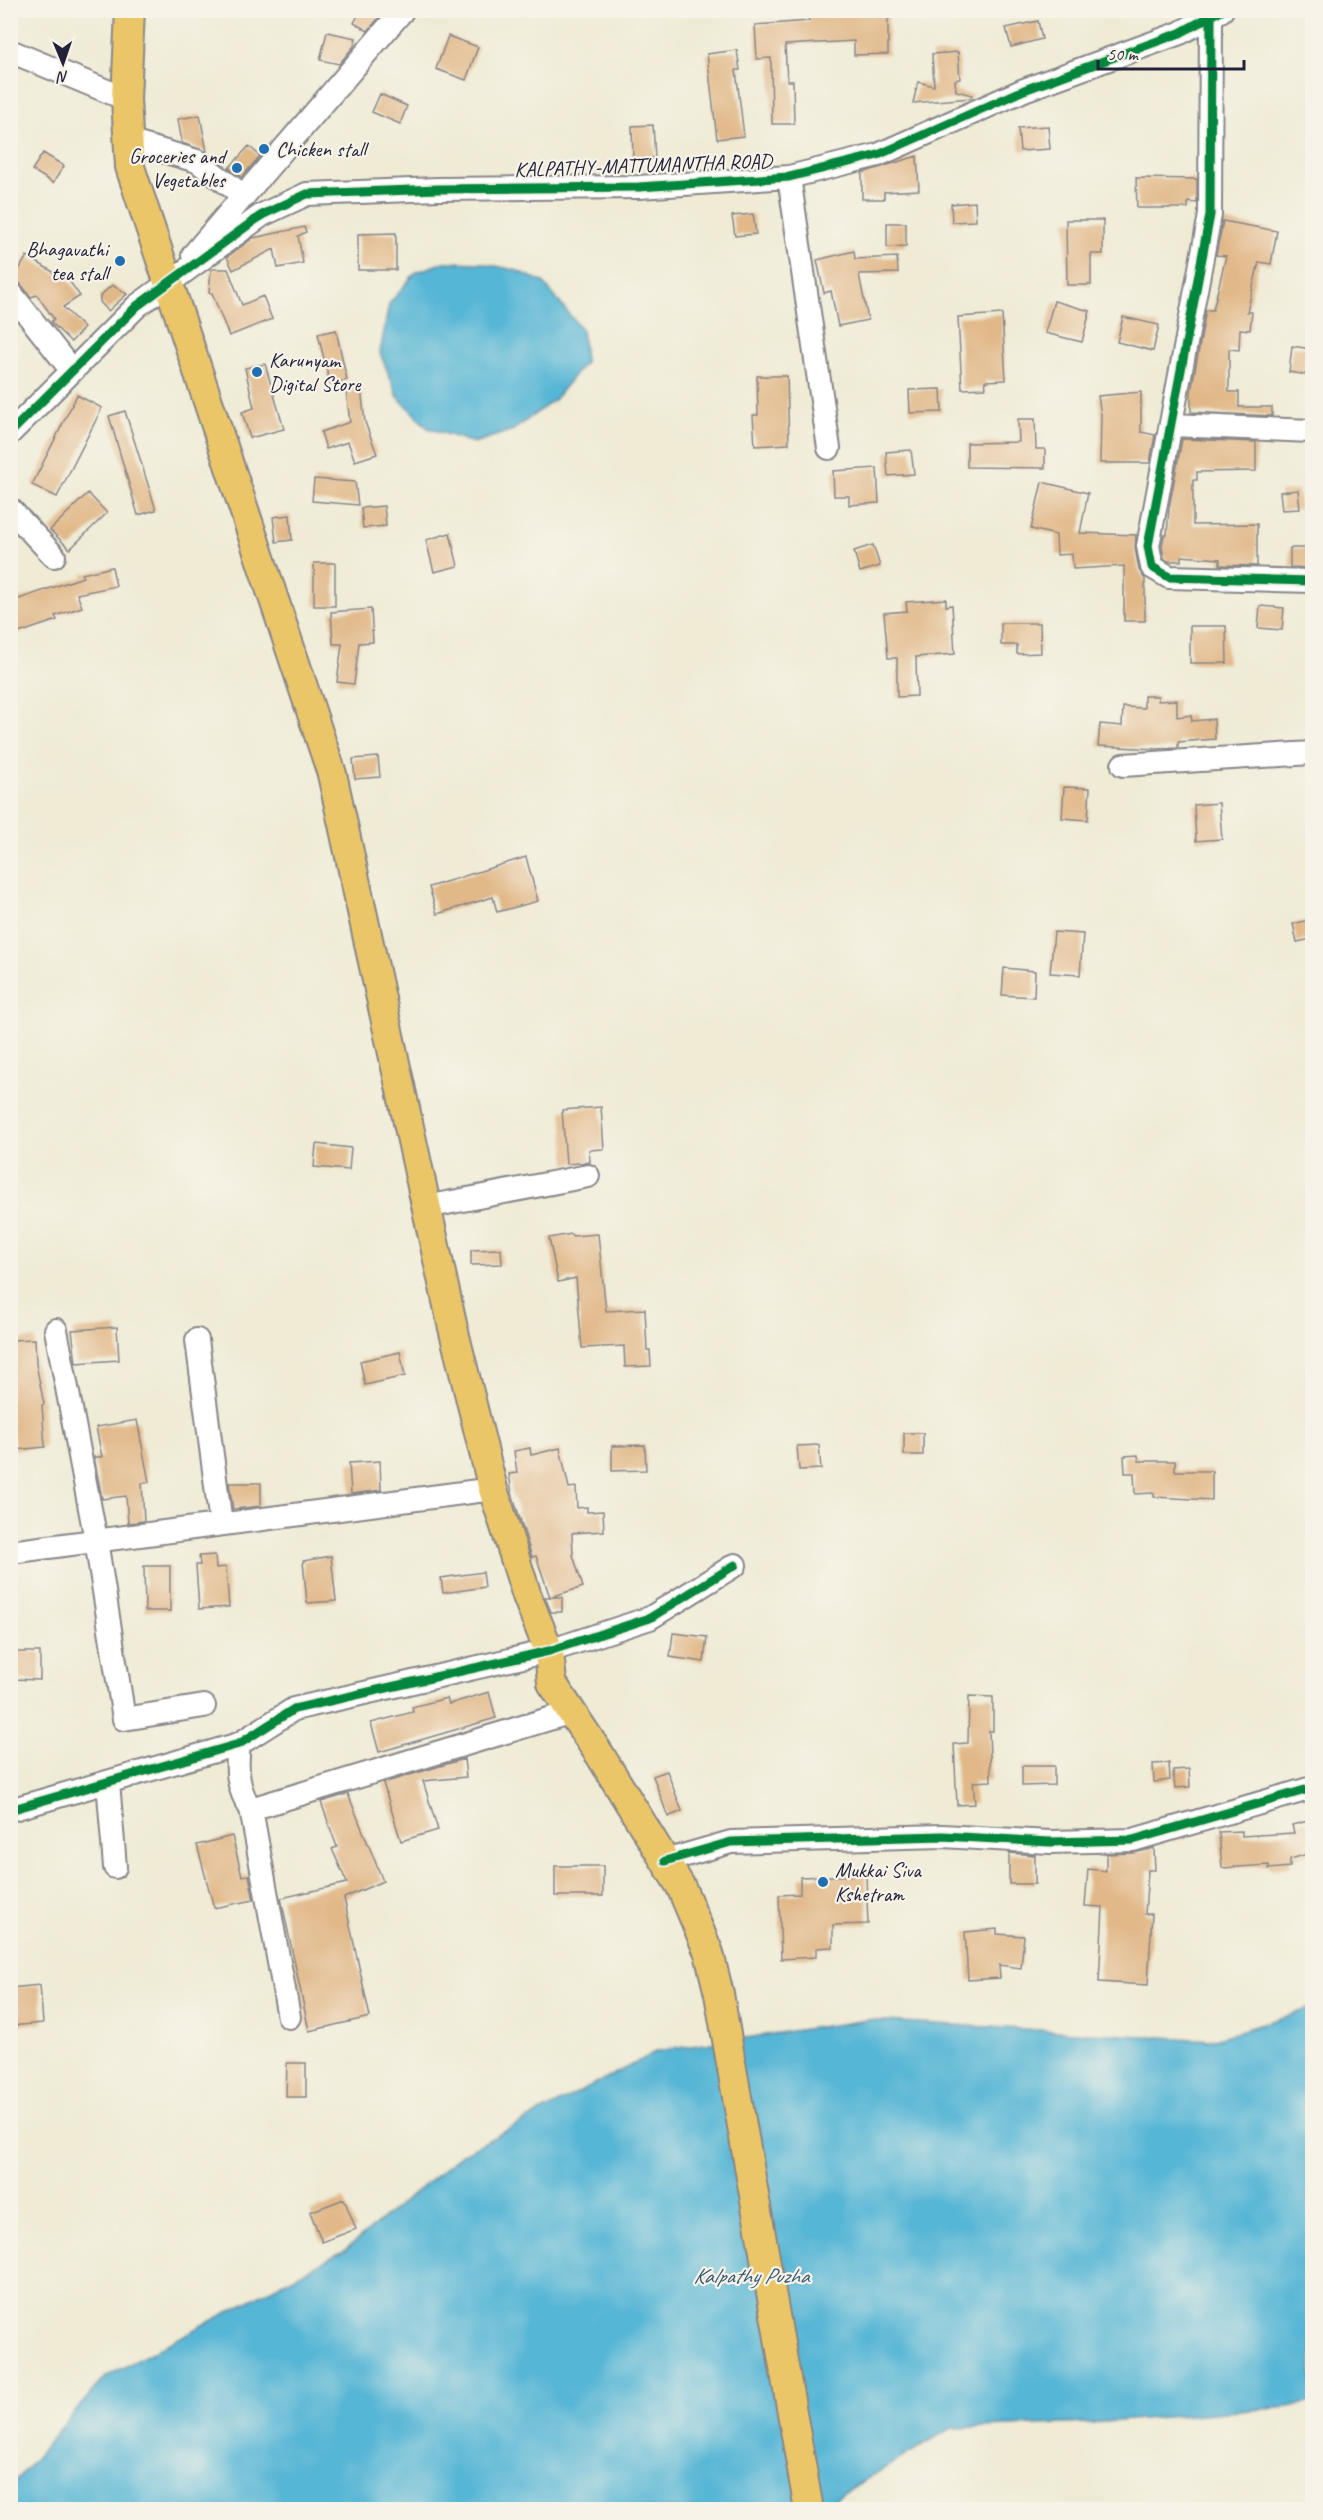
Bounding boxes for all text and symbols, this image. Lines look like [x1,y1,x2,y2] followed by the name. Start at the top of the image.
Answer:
[33,33,93,93] north arrow
[1098,33,1244,71] scale bar
[1107,43,1140,65] text: 50 m
[55,67,69,87] text: N
[276,136,369,162] place label: Chicken stall
[257,142,271,156] marker: Chicken stall
[129,143,228,193] place label: Groceries and Vegetables
[514,147,774,182] street label: KALPATHY-MATTUMANTHA ROAD
[230,161,244,175] marker: Groceries and Vegetables
[26,236,111,286] place label: Bhagavathi tea stall
[113,254,127,268] marker: Bhagavathi tea stall
[269,347,362,397] place label: Karunyam Digital Store
[250,365,264,379] marker: Karunyam Digital Store
[835,1857,922,1907] place label: Mukkai Siva Kshetram
[816,1875,830,1889] marker: Mukkai Siva Kshetram
[693,2262,811,2290] water label: Kalpathy Puzha

